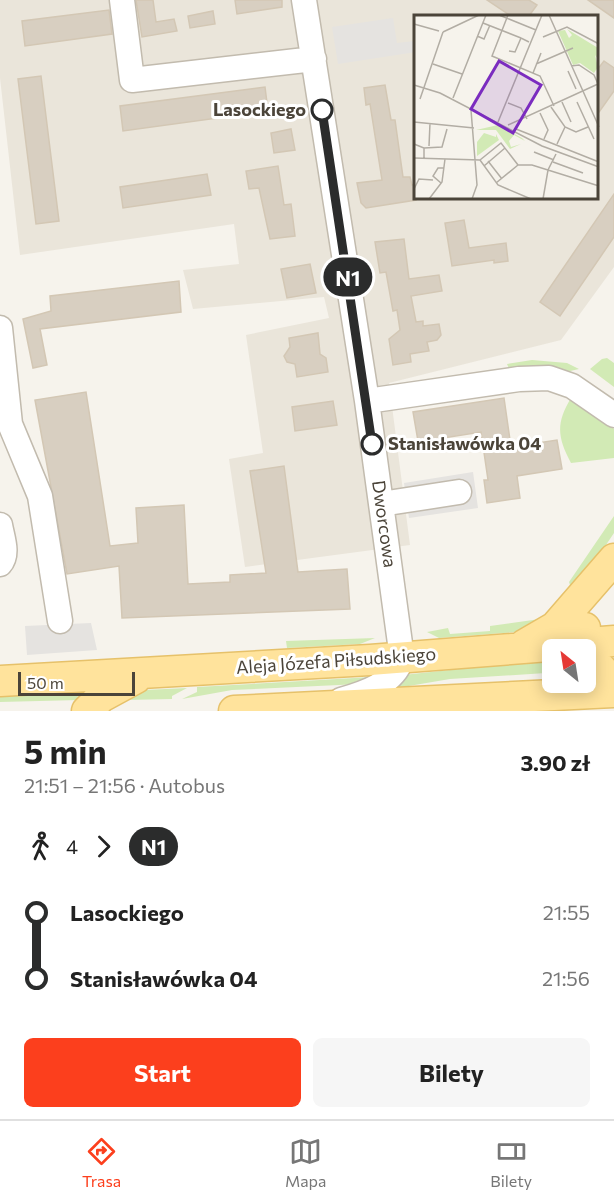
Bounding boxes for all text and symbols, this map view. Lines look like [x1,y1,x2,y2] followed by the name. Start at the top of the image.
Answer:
[414,15,599,200] inset map
[213,98,306,120] place label: Lasockiego
[311,99,333,121] marker: Lasockiego
[321,258,375,296] line badge: N1
[335,265,361,290] text: N1
[388,432,541,454] place label: Stanisławówka 04
[361,433,383,455] marker: Stanisławówka 04
[368,479,402,569] street label: Dworcowa
[542,639,596,693] north arrow
[542,639,596,693] map controls
[235,642,437,678] street label: Aleja Józefa Piłsudskiego
[18,669,135,696] scale bar
[27,673,64,692] text: 50 m
[24,730,107,771] text: 5 min
[520,749,590,776] text: 3.90 zł
[24,773,225,797] text: 21:51 – 21:56 · Autobus
[24,830,57,863] icon: walk
[87,830,120,863] icon: forward
[66,834,78,858] text: 4
[141,834,166,859] text: N1
[70,899,184,926] text: Lasockiego
[543,900,590,924] text: 21:55
[70,965,257,992] text: Stanisławówka 04
[542,966,590,990] text: 21:56
[24,1038,301,1107] button: Start
[313,1038,590,1107] button: Bilety
[82,1135,121,1190] tab: Trasa
[285,1135,326,1190] tab: Mapa
[490,1135,532,1190] tab: Bilety

